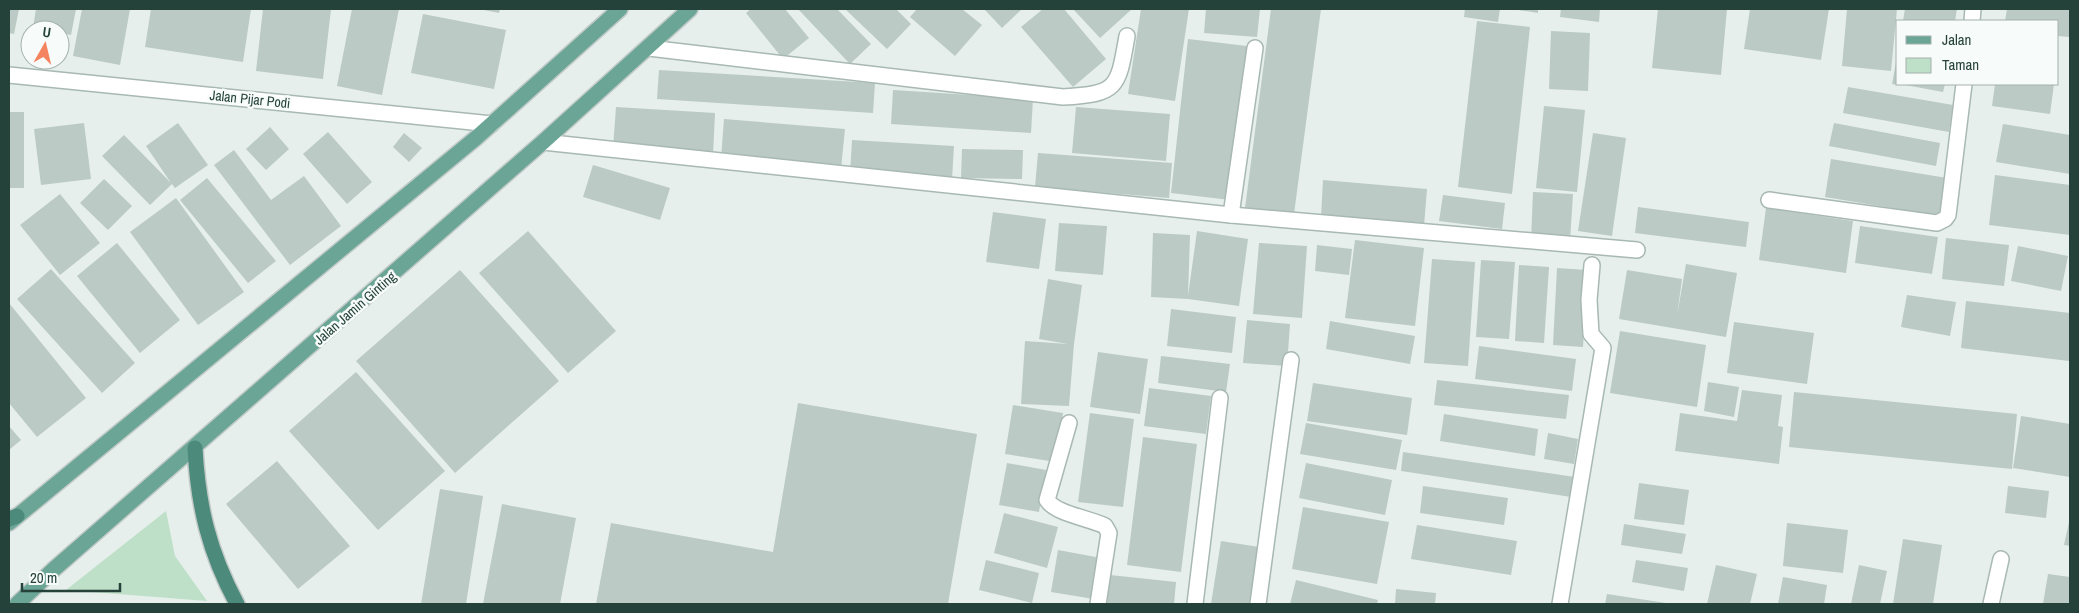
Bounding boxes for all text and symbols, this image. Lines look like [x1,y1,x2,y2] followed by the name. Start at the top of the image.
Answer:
[20,20,70,70] north arrow
[1896,20,2059,85] legend
[41,23,52,42] text: U
[1942,29,1971,50] text: Jalan
[1942,54,1979,75] text: Taman
[209,86,291,112] street label: Jalan Pijar Podi
[310,267,400,348] street label: Jalan Jamin Ginting
[22,560,120,592] scale bar
[30,567,57,588] text: 20 m

